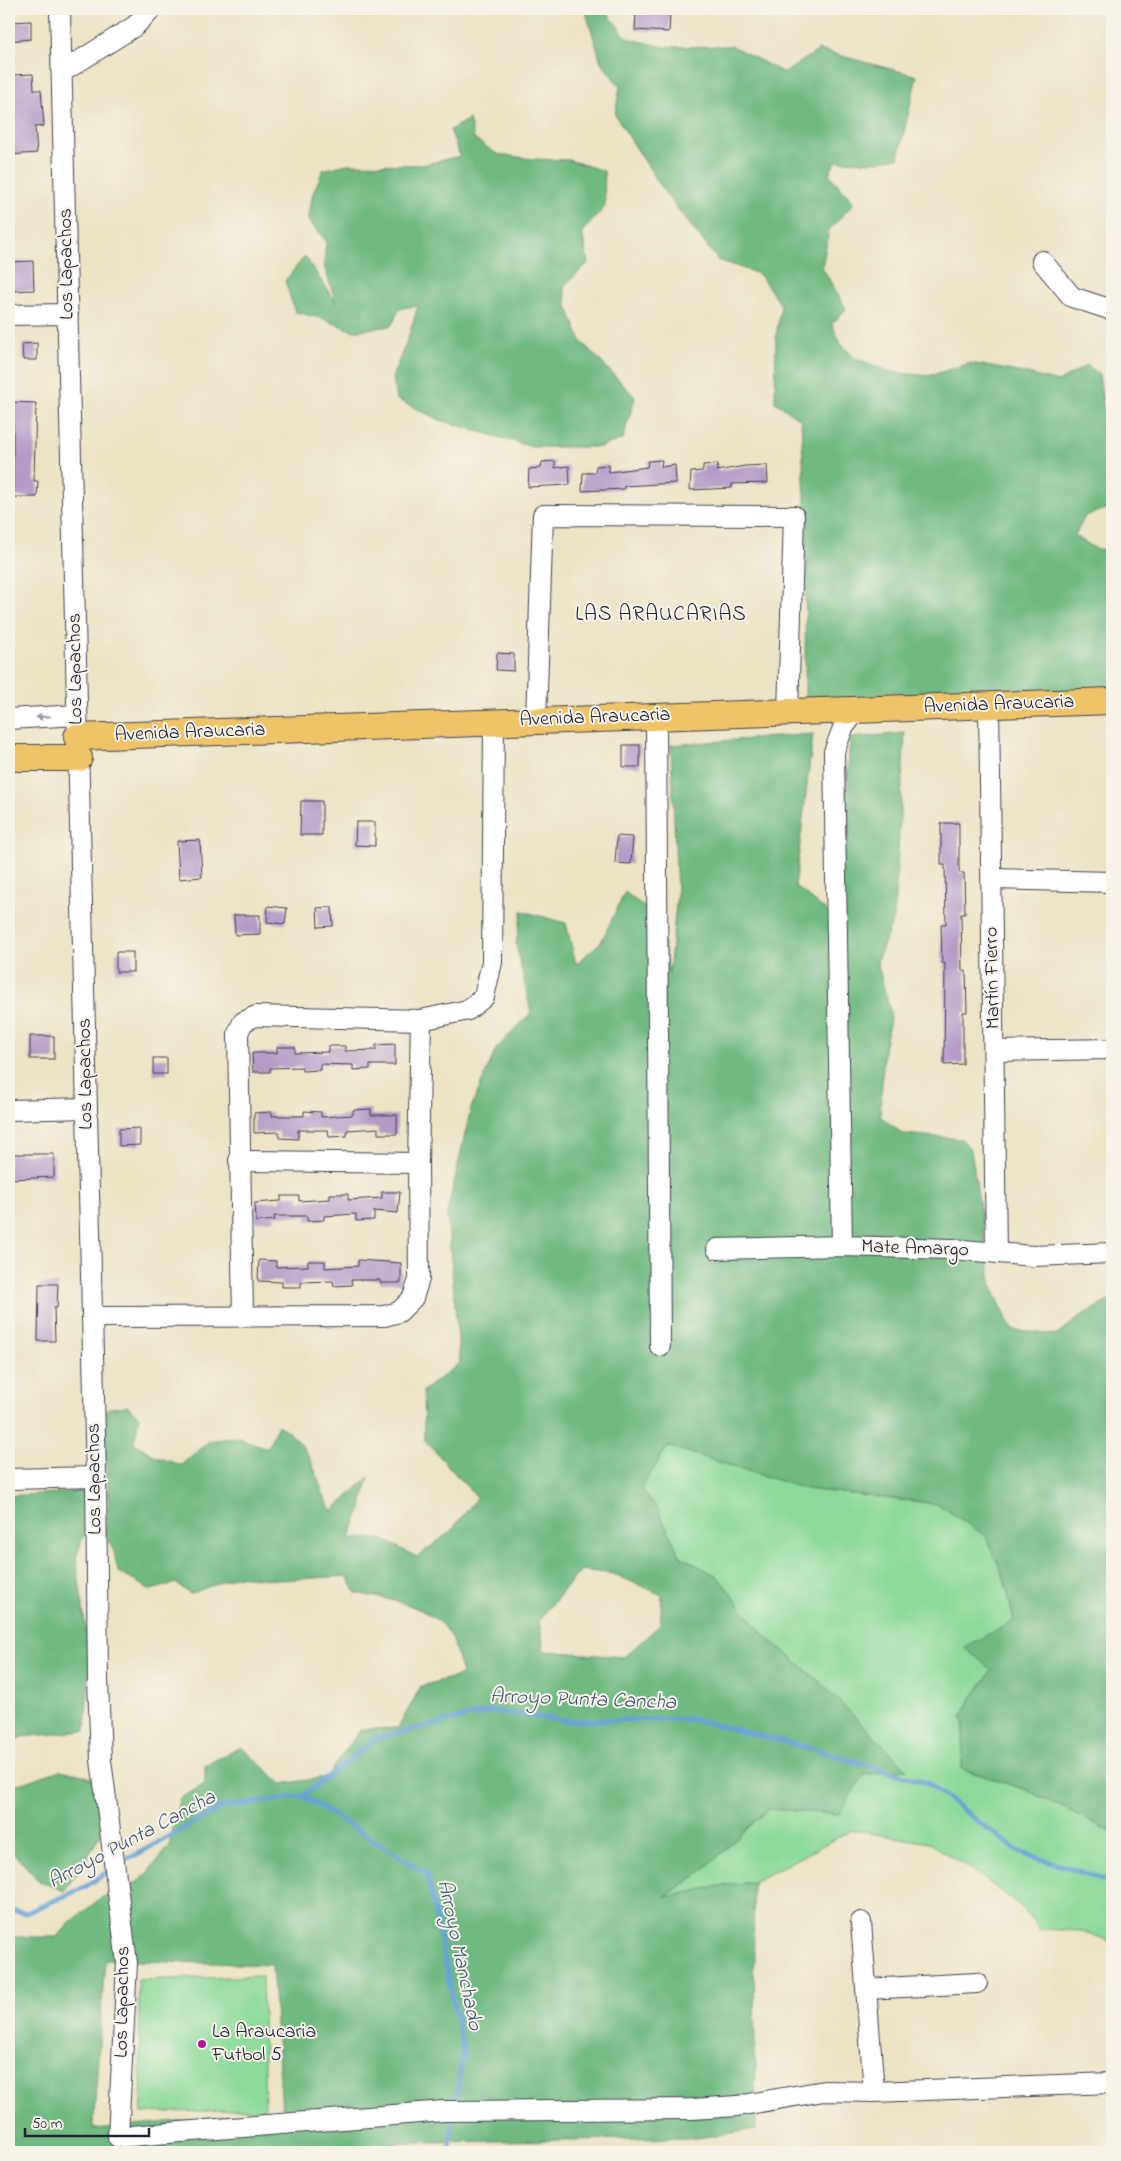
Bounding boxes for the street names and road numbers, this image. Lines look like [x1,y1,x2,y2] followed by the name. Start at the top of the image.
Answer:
[52,208,82,320] street label: Los Lapachos
[61,613,91,725] street label: Los Lapachos
[923,688,1075,722] street label: Avenida Araucaria
[519,701,671,735] street label: Avenida Araucaria
[114,716,266,750] street label: Avenida Araucaria
[978,926,1008,1030] street label: Martín Fierro
[71,1018,101,1130] street label: Los Lapachos
[861,1233,969,1266] street label: Mate Amargo
[80,1423,110,1535] street label: Los Lapachos
[108,1946,138,2058] street label: Los Lapachos

